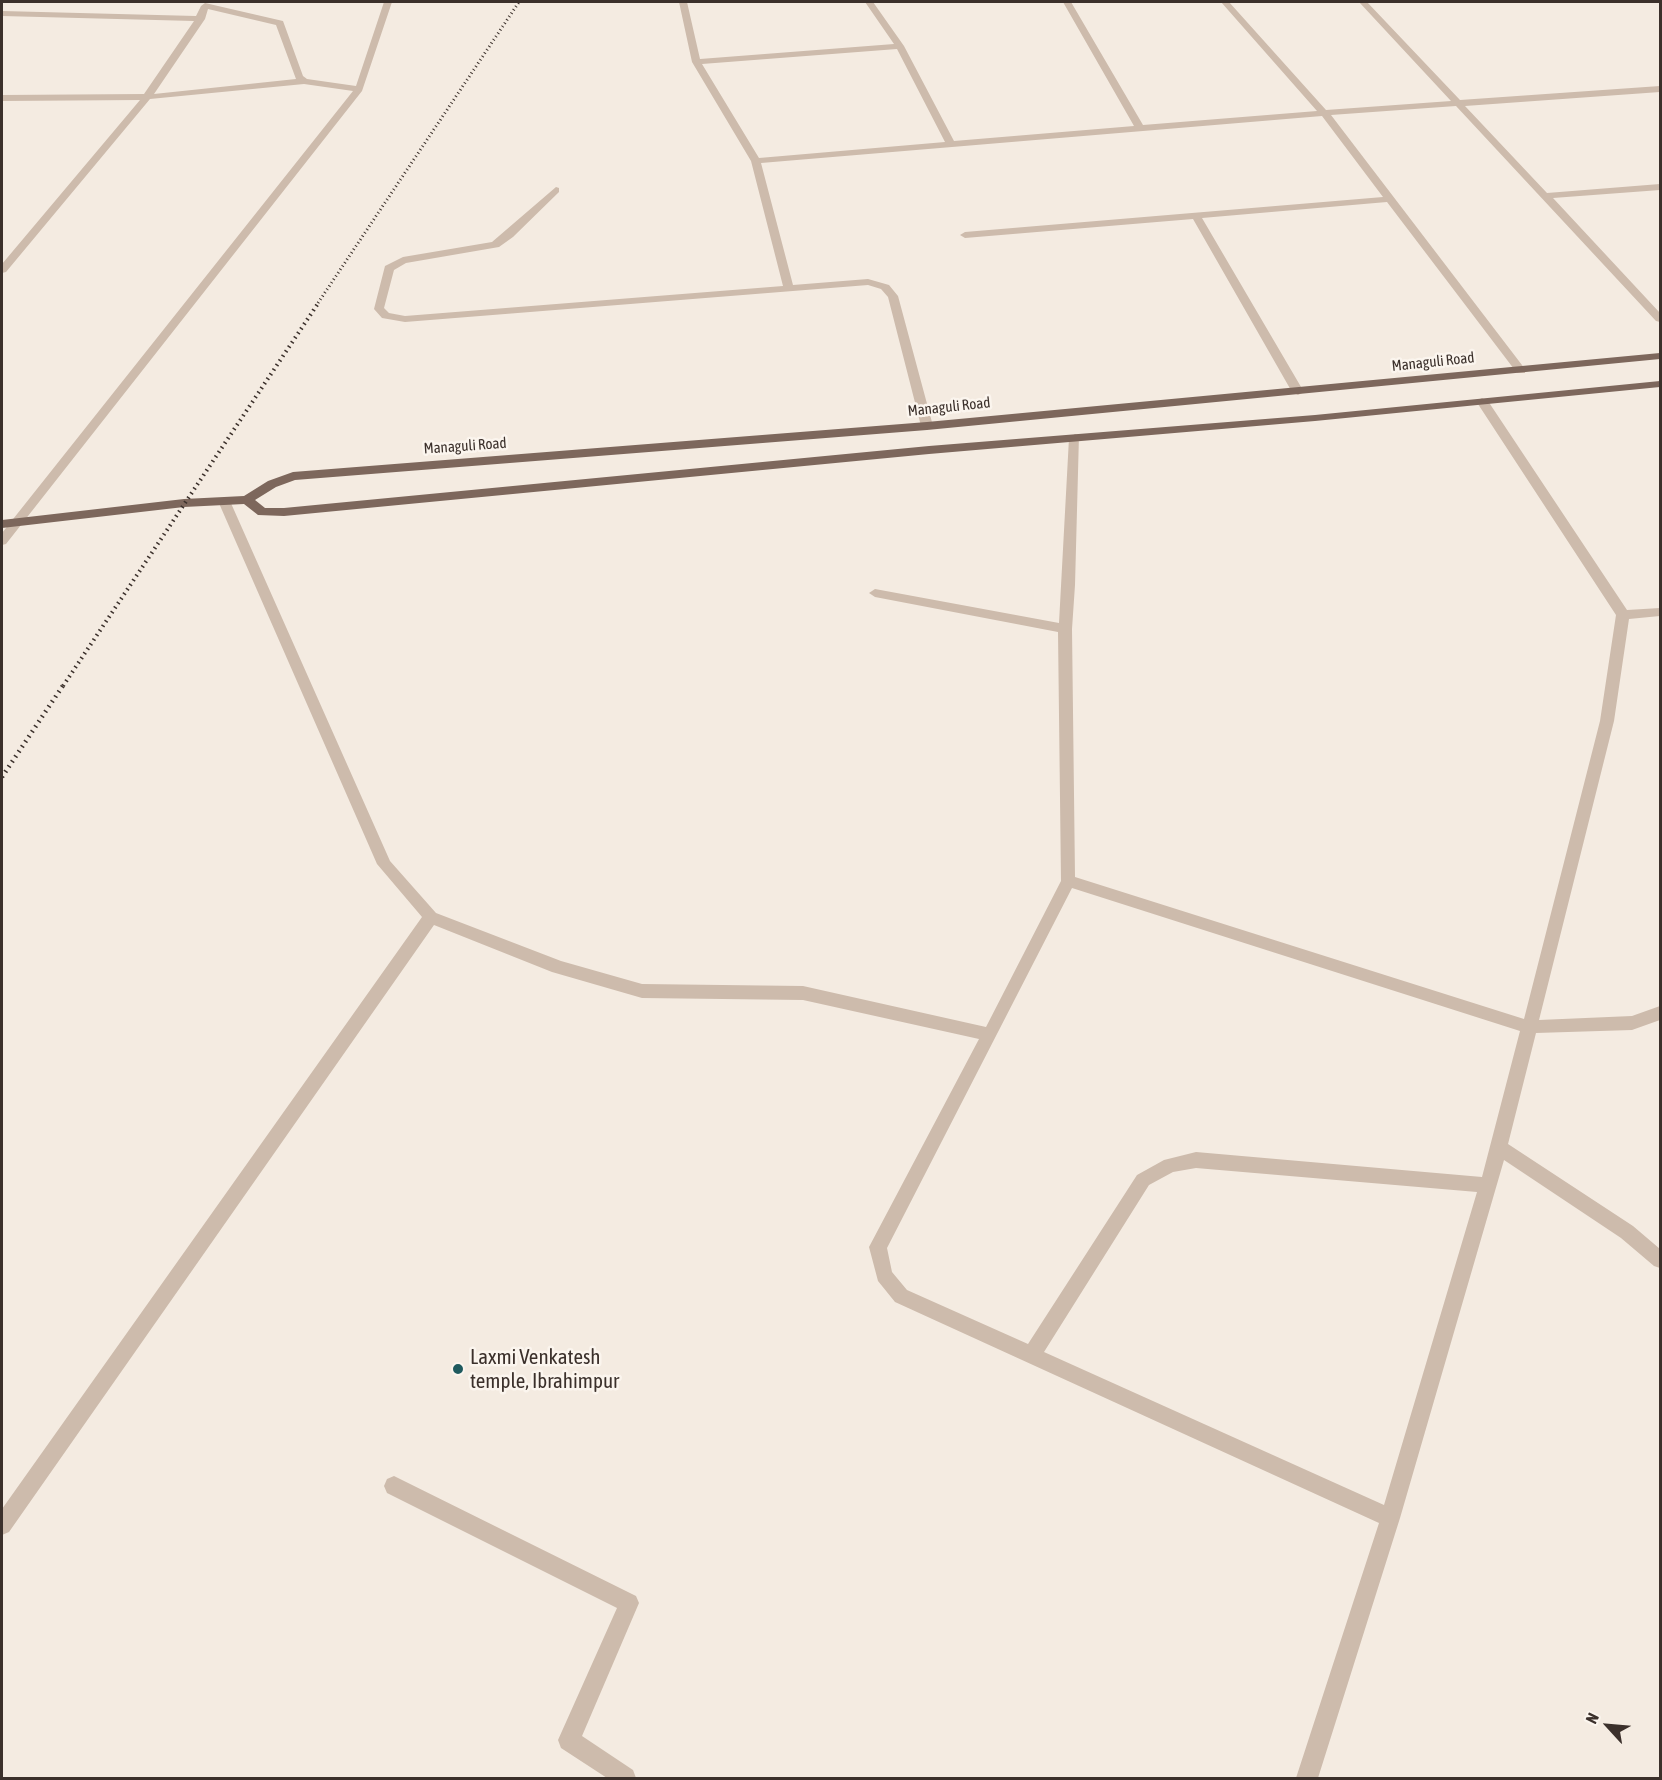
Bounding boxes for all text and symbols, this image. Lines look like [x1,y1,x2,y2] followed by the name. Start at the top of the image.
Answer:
[1391,349,1475,375] street label: Managuli Road
[907,394,991,420] street label: Managuli Road
[423,434,507,458] street label: Managuli Road
[470,1344,619,1394] place label: Laxmi Venkatesh temple, Ibrahimpur
[451,1362,465,1376] marker: Laxmi Venkatesh temple, Ibrahimpur
[1578,1696,1638,1756] north arrow
[1582,1710,1602,1726] text: N

